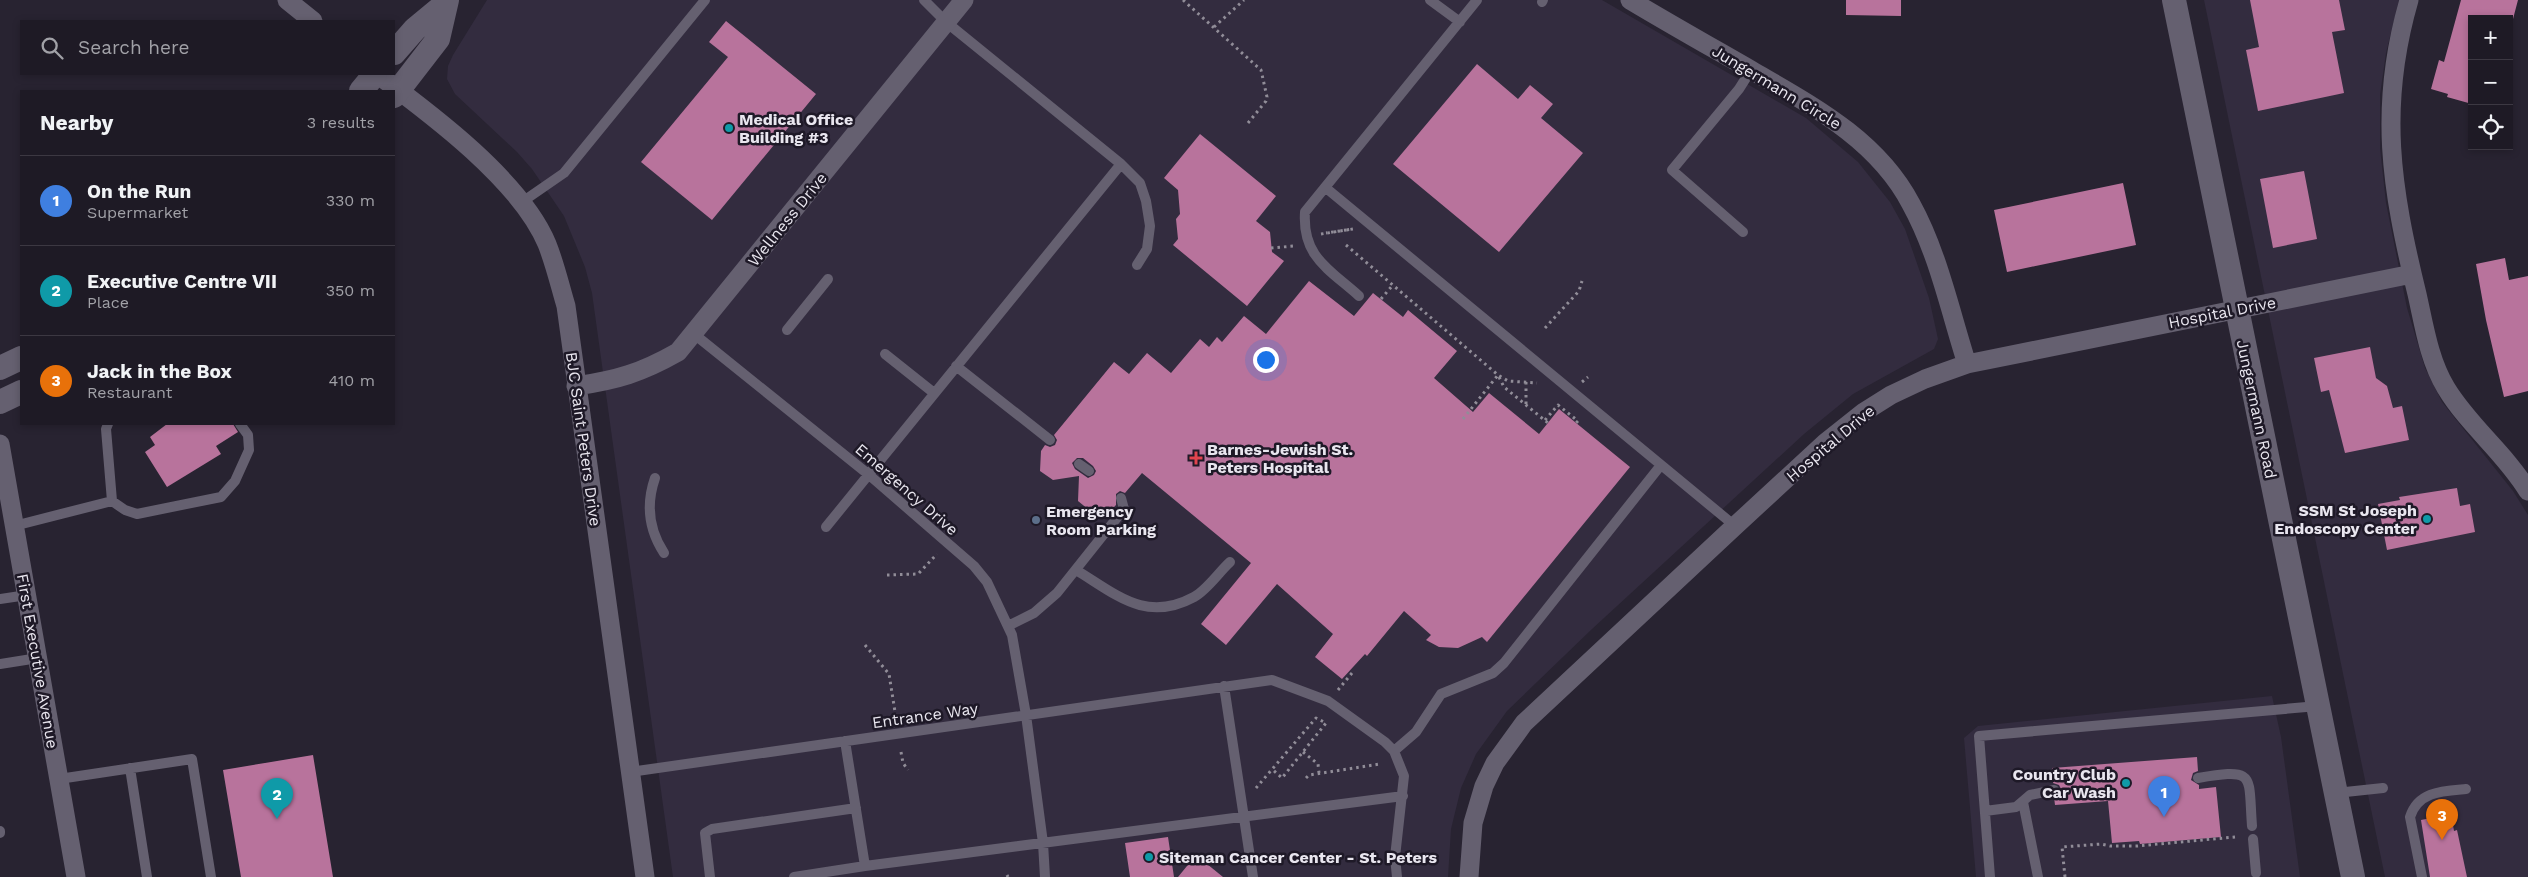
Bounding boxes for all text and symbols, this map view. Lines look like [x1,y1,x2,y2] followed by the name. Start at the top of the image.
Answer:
[2468,15,2513,150] map controls
[2468,15,2513,60] button: +
[20,20,395,75] search box
[38,34,66,62] icon: search
[78,36,189,59] text: Search here
[1709,41,1845,133] street label: Jungermann Circle
[2468,60,2513,105] button: −
[2468,105,2513,150] button: locate
[40,110,113,135] text: Nearby
[739,110,853,147] place label: Medical Office Building #3
[307,113,375,132] text: 3 results
[723,122,735,134] marker: Medical Office Building #3
[744,169,831,270] street label: Wellness Drive
[87,180,191,203] text: On the Run
[53,191,59,210] text: 1
[326,191,375,210] text: 330 m
[87,203,188,222] text: Supermarket
[87,270,277,293] text: Executive Centre VII
[51,281,61,300] text: 2
[326,281,375,300] text: 350 m
[87,293,129,312] text: Place
[2167,293,2278,332] street label: Hospital Drive
[2232,338,2281,480] street label: Jungermann Road
[1253,347,1279,373] your location
[562,351,605,527] street label: BJC Saint Peters Drive
[87,360,232,383] text: Jack in the Box
[51,371,61,390] text: 3
[329,371,375,390] text: 410 m
[87,383,173,402] text: Restaurant
[1782,401,1878,486] street label: Hospital Drive
[851,439,962,539] street label: Emergency Drive
[1207,440,1353,477] place label: Barnes-Jewish St. Peters Hospital
[1189,451,1203,465] marker: Barnes-Jewish St. Peters Hospital
[2274,501,2417,538] place label: SSM St Joseph Endoscopy Center
[1046,502,1156,539] place label: Emergency Room Parking
[2421,513,2433,525] marker: SSM St Joseph Endoscopy Center
[1030,514,1042,526] marker: Emergency Room Parking
[13,572,62,750] street label: First Executive Avenue
[871,699,980,732] street label: Entrance Way
[2013,765,2116,802] place label: Country Club Car Wash
[2148,776,2180,817] pin: 1
[2120,777,2132,789] marker: Country Club Car Wash
[261,778,293,819] pin: 2
[2426,799,2458,840] pin: 3
[1159,848,1437,867] place label: Siteman Cancer Center - St. Peters
[1143,851,1155,863] marker: Siteman Cancer Center - St. Peters

